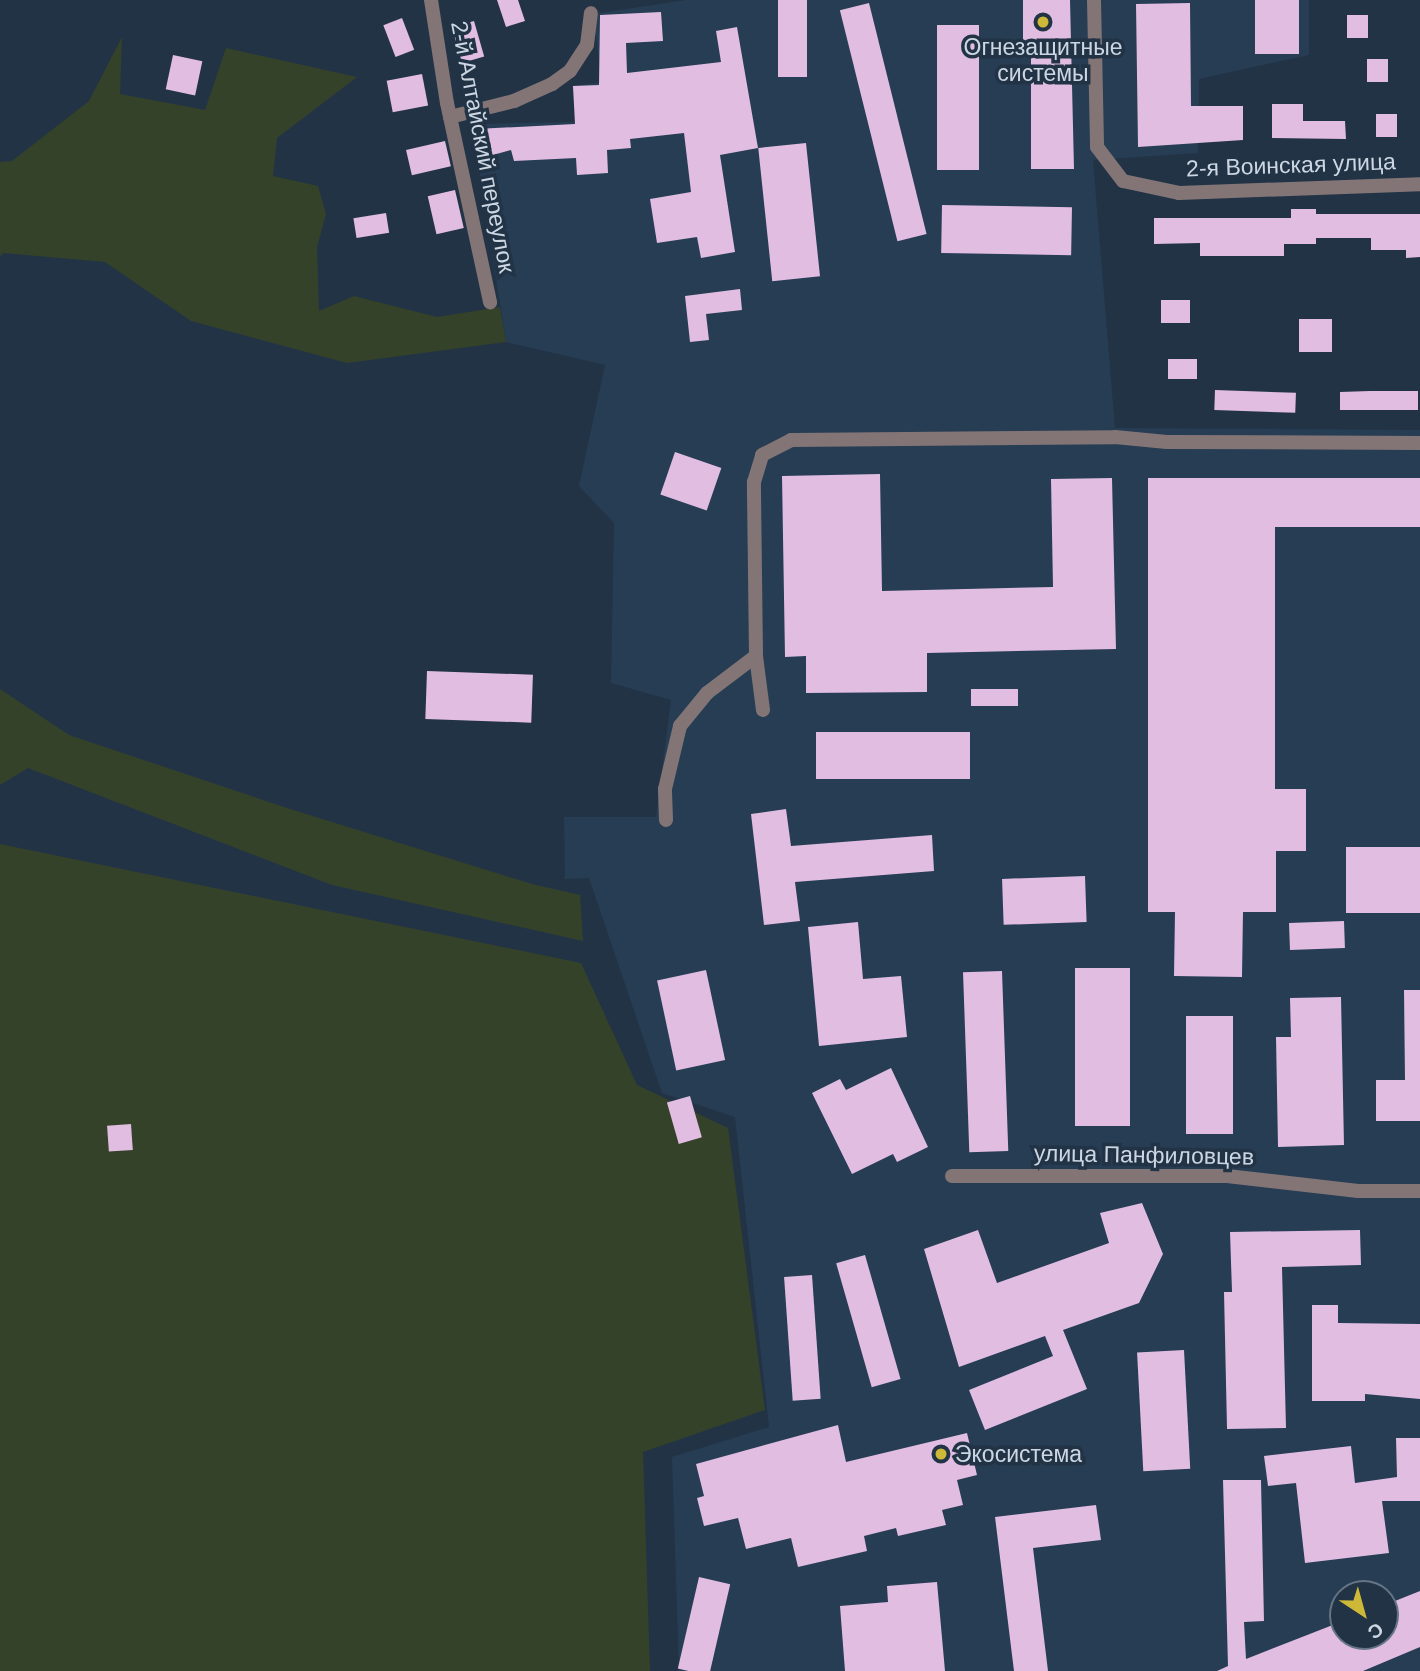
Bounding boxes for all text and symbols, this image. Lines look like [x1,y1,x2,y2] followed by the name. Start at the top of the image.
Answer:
[1035,14,1051,30] marker: Огнезащитные системы
[445,19,521,275] street label: 2-й Алтайский переулок
[964,33,1122,87] place label: Огнезащитные системы
[1186,148,1396,182] street label: 2-я Воинская улица
[1034,1139,1254,1171] street label: улица Панфиловцев
[955,1440,1082,1468] place label: Экосистема
[933,1446,949,1462] marker: Экосистема
[1329,1580,1399,1650] north arrow
[1364,1618,1387,1643] text: С

